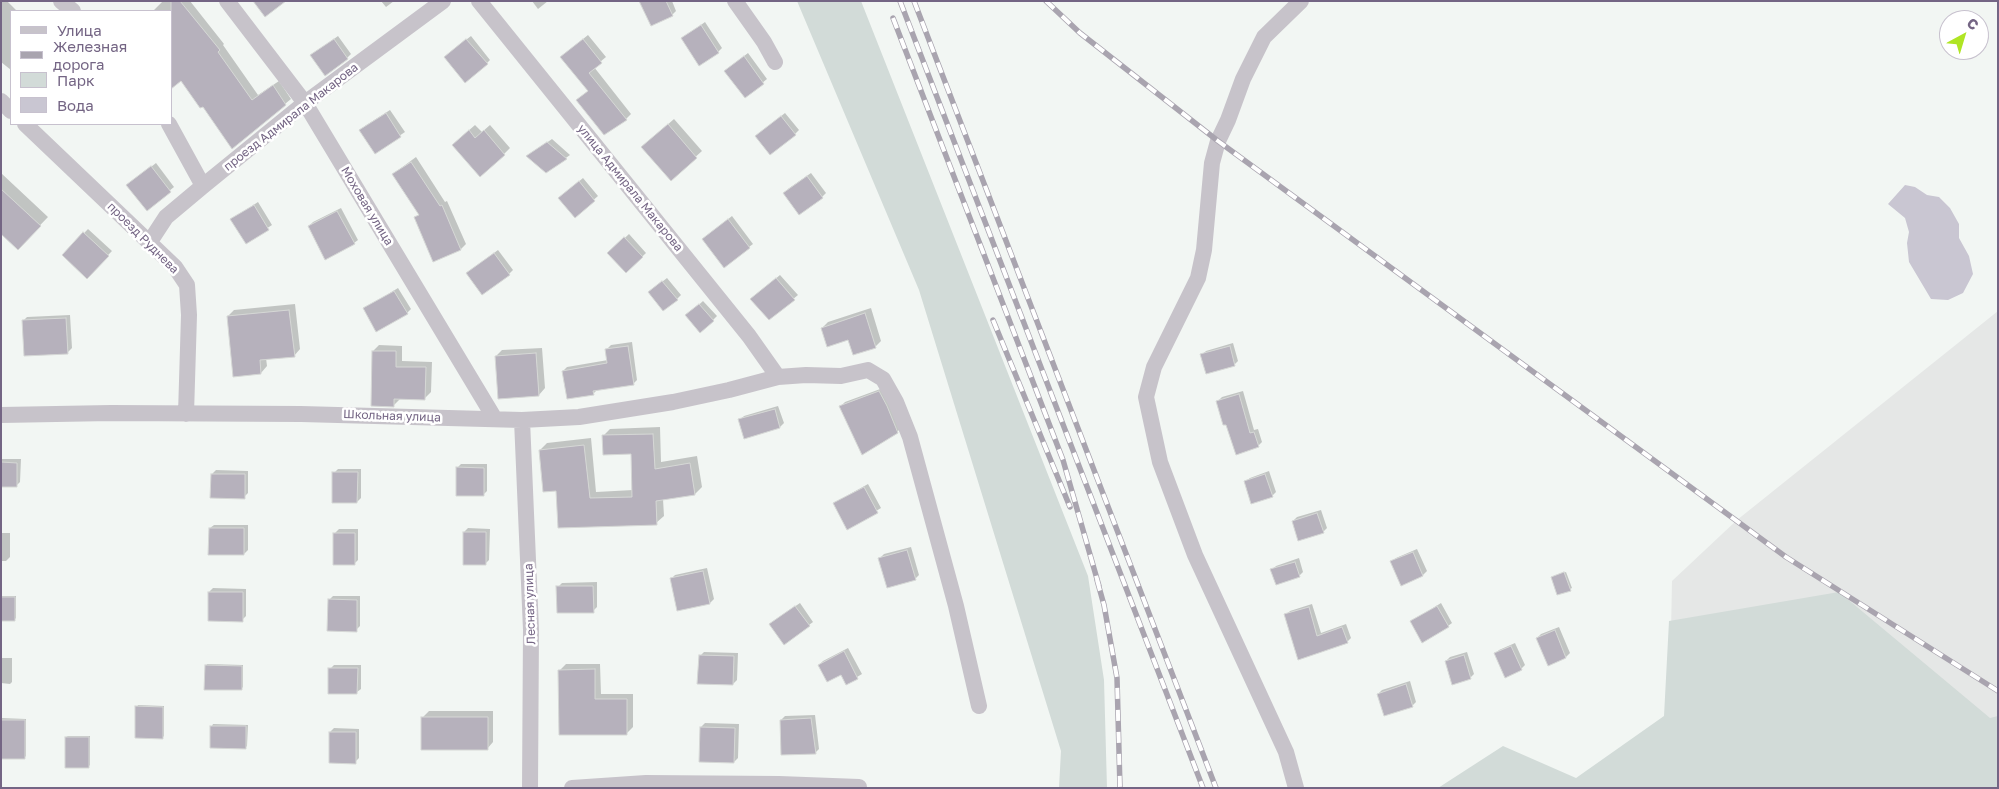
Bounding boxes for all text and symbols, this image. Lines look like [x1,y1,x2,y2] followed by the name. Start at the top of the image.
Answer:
[10,10,172,125] legend
[1939,10,1989,60] north arrow
[1964,14,1982,33] text: С
[57,21,102,39] text: Улица
[53,37,127,73] text: Железная дорога
[221,60,361,174] street label: проезд Адмирала Макарова
[57,71,95,89] text: Парк
[57,96,94,114] text: Вода
[574,122,686,254] street label: улица Адмирала Макарова
[338,164,396,248] street label: Моховая улица
[104,199,182,277] street label: проезд Руднева
[343,407,441,425] street label: Школьная улица
[521,563,539,645] street label: Лесная улица

